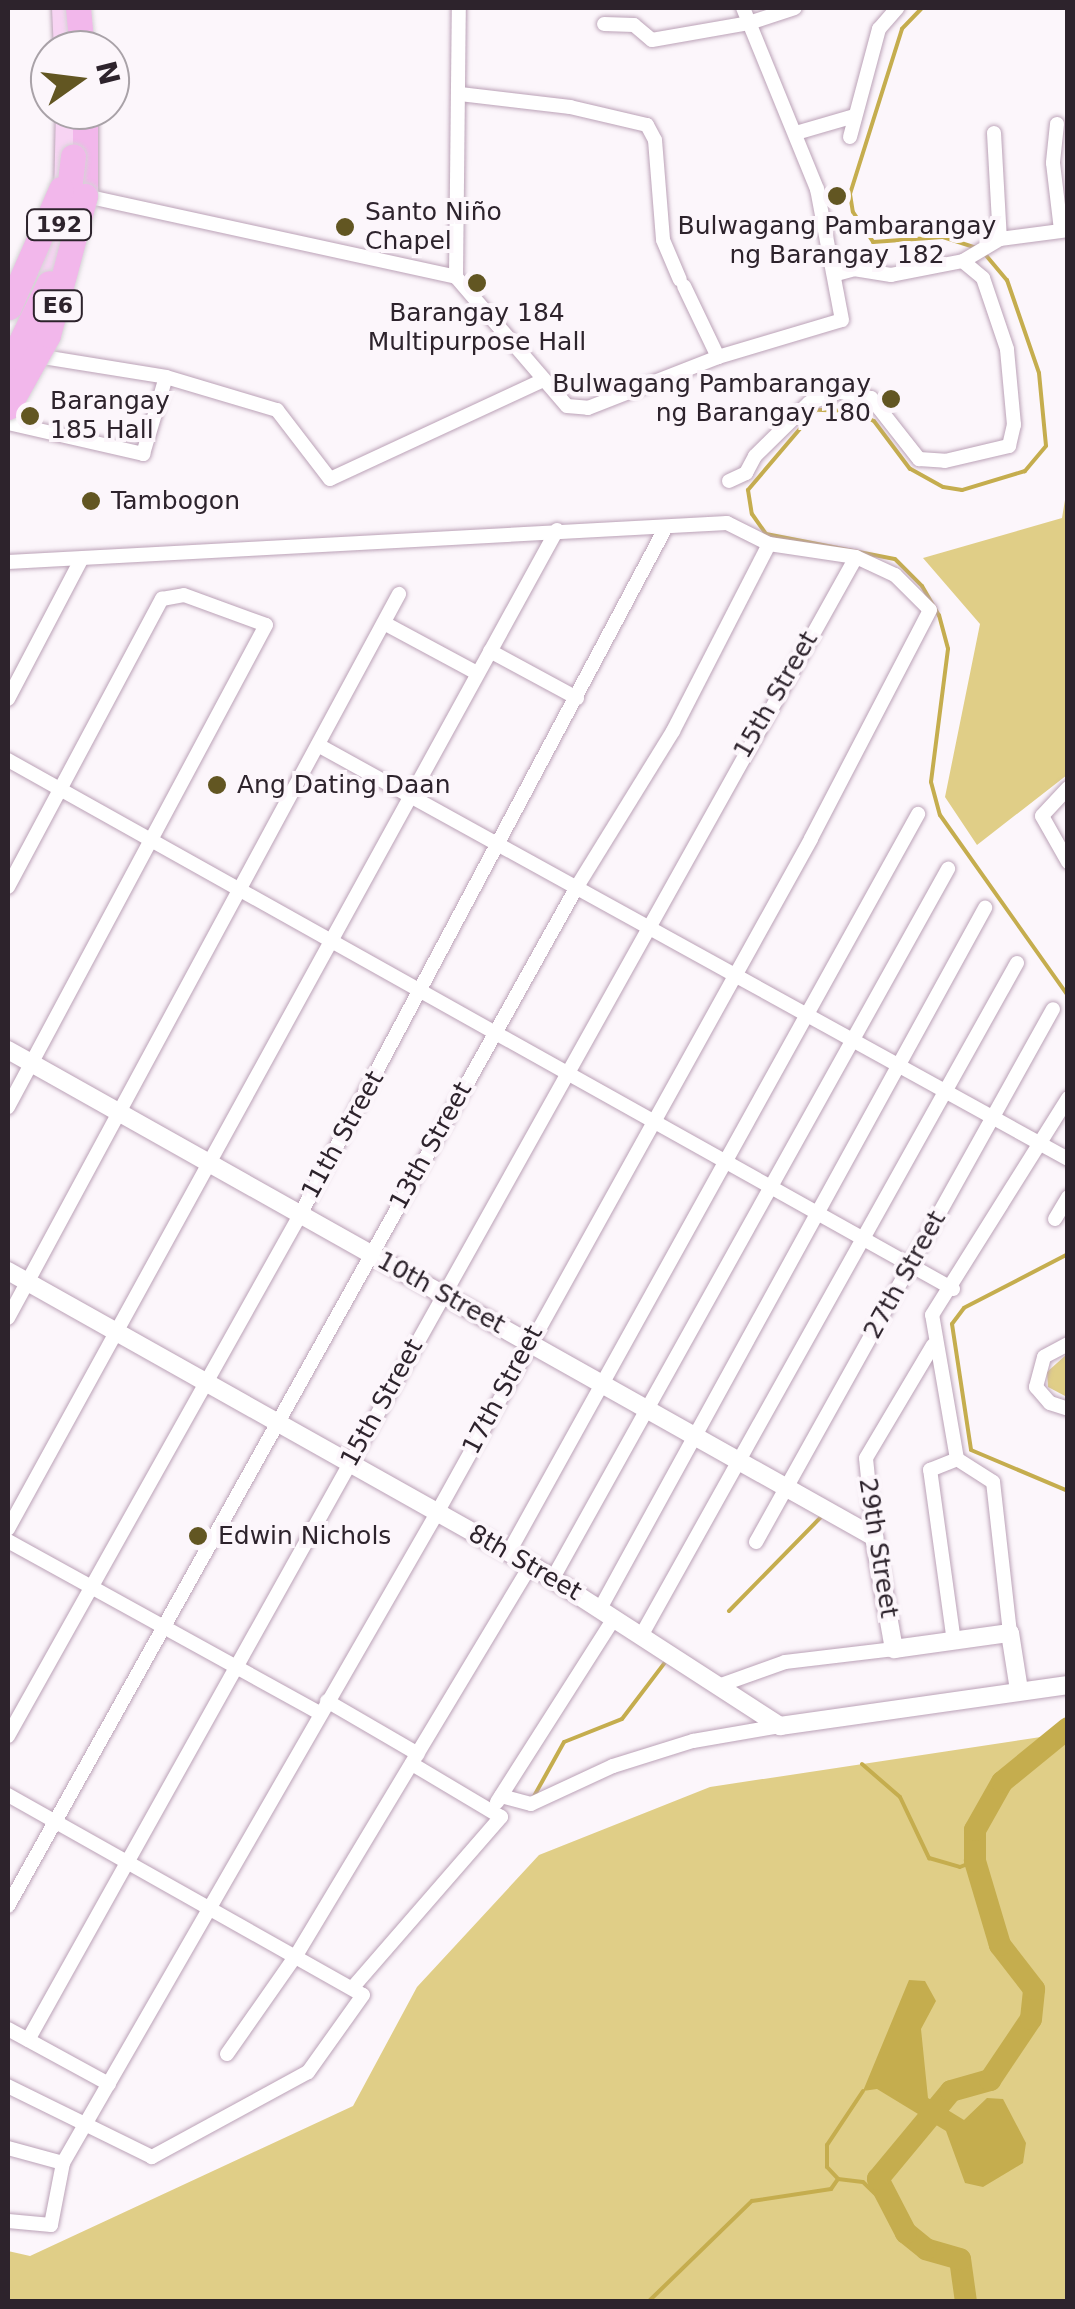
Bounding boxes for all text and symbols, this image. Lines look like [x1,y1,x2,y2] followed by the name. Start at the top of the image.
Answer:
[30,30,130,130] north arrow
[89,58,126,88] text: N
[826,185,848,207] marker: Bulwagang Pambarangay ng Barangay 182
[365,198,502,257] place label: Santo Niño Chapel
[24,208,94,242] road number: 192
[678,212,996,271] place label: Bulwagang Pambarangay ng Barangay 182
[334,216,356,238] marker: Santo Niño Chapel
[466,272,488,294] marker: Barangay 184 Multipurpose Hall
[30,289,86,323] road number: E6
[368,299,586,358] place label: Barangay 184 Multipurpose Hall
[552,370,871,429] place label: Bulwagang Pambarangay ng Barangay 180
[50,387,170,446] place label: Barangay 185 Hall
[880,388,902,410] marker: Bulwagang Pambarangay ng Barangay 180
[19,405,41,427] marker: Barangay 185 Hall
[111,486,240,516] place label: Tambogon
[80,490,102,512] marker: Tambogon
[728,626,824,764] street label: 15th Street
[237,770,450,800] place label: Ang Dating Daan
[206,774,228,796] marker: Ang Dating Daan
[296,1066,390,1204] street label: 11th Street
[384,1077,478,1215] street label: 13th Street
[858,1206,952,1344] street label: 27th Street
[372,1246,510,1340] street label: 10th Street
[457,1321,549,1459] street label: 17th Street
[335,1334,429,1472] street label: 15th Street
[852,1476,904,1620] street label: 29th Street
[463,1519,587,1607] street label: 8th Street
[218,1521,391,1551] place label: Edwin Nichols
[187,1525,209,1547] marker: Edwin Nichols

